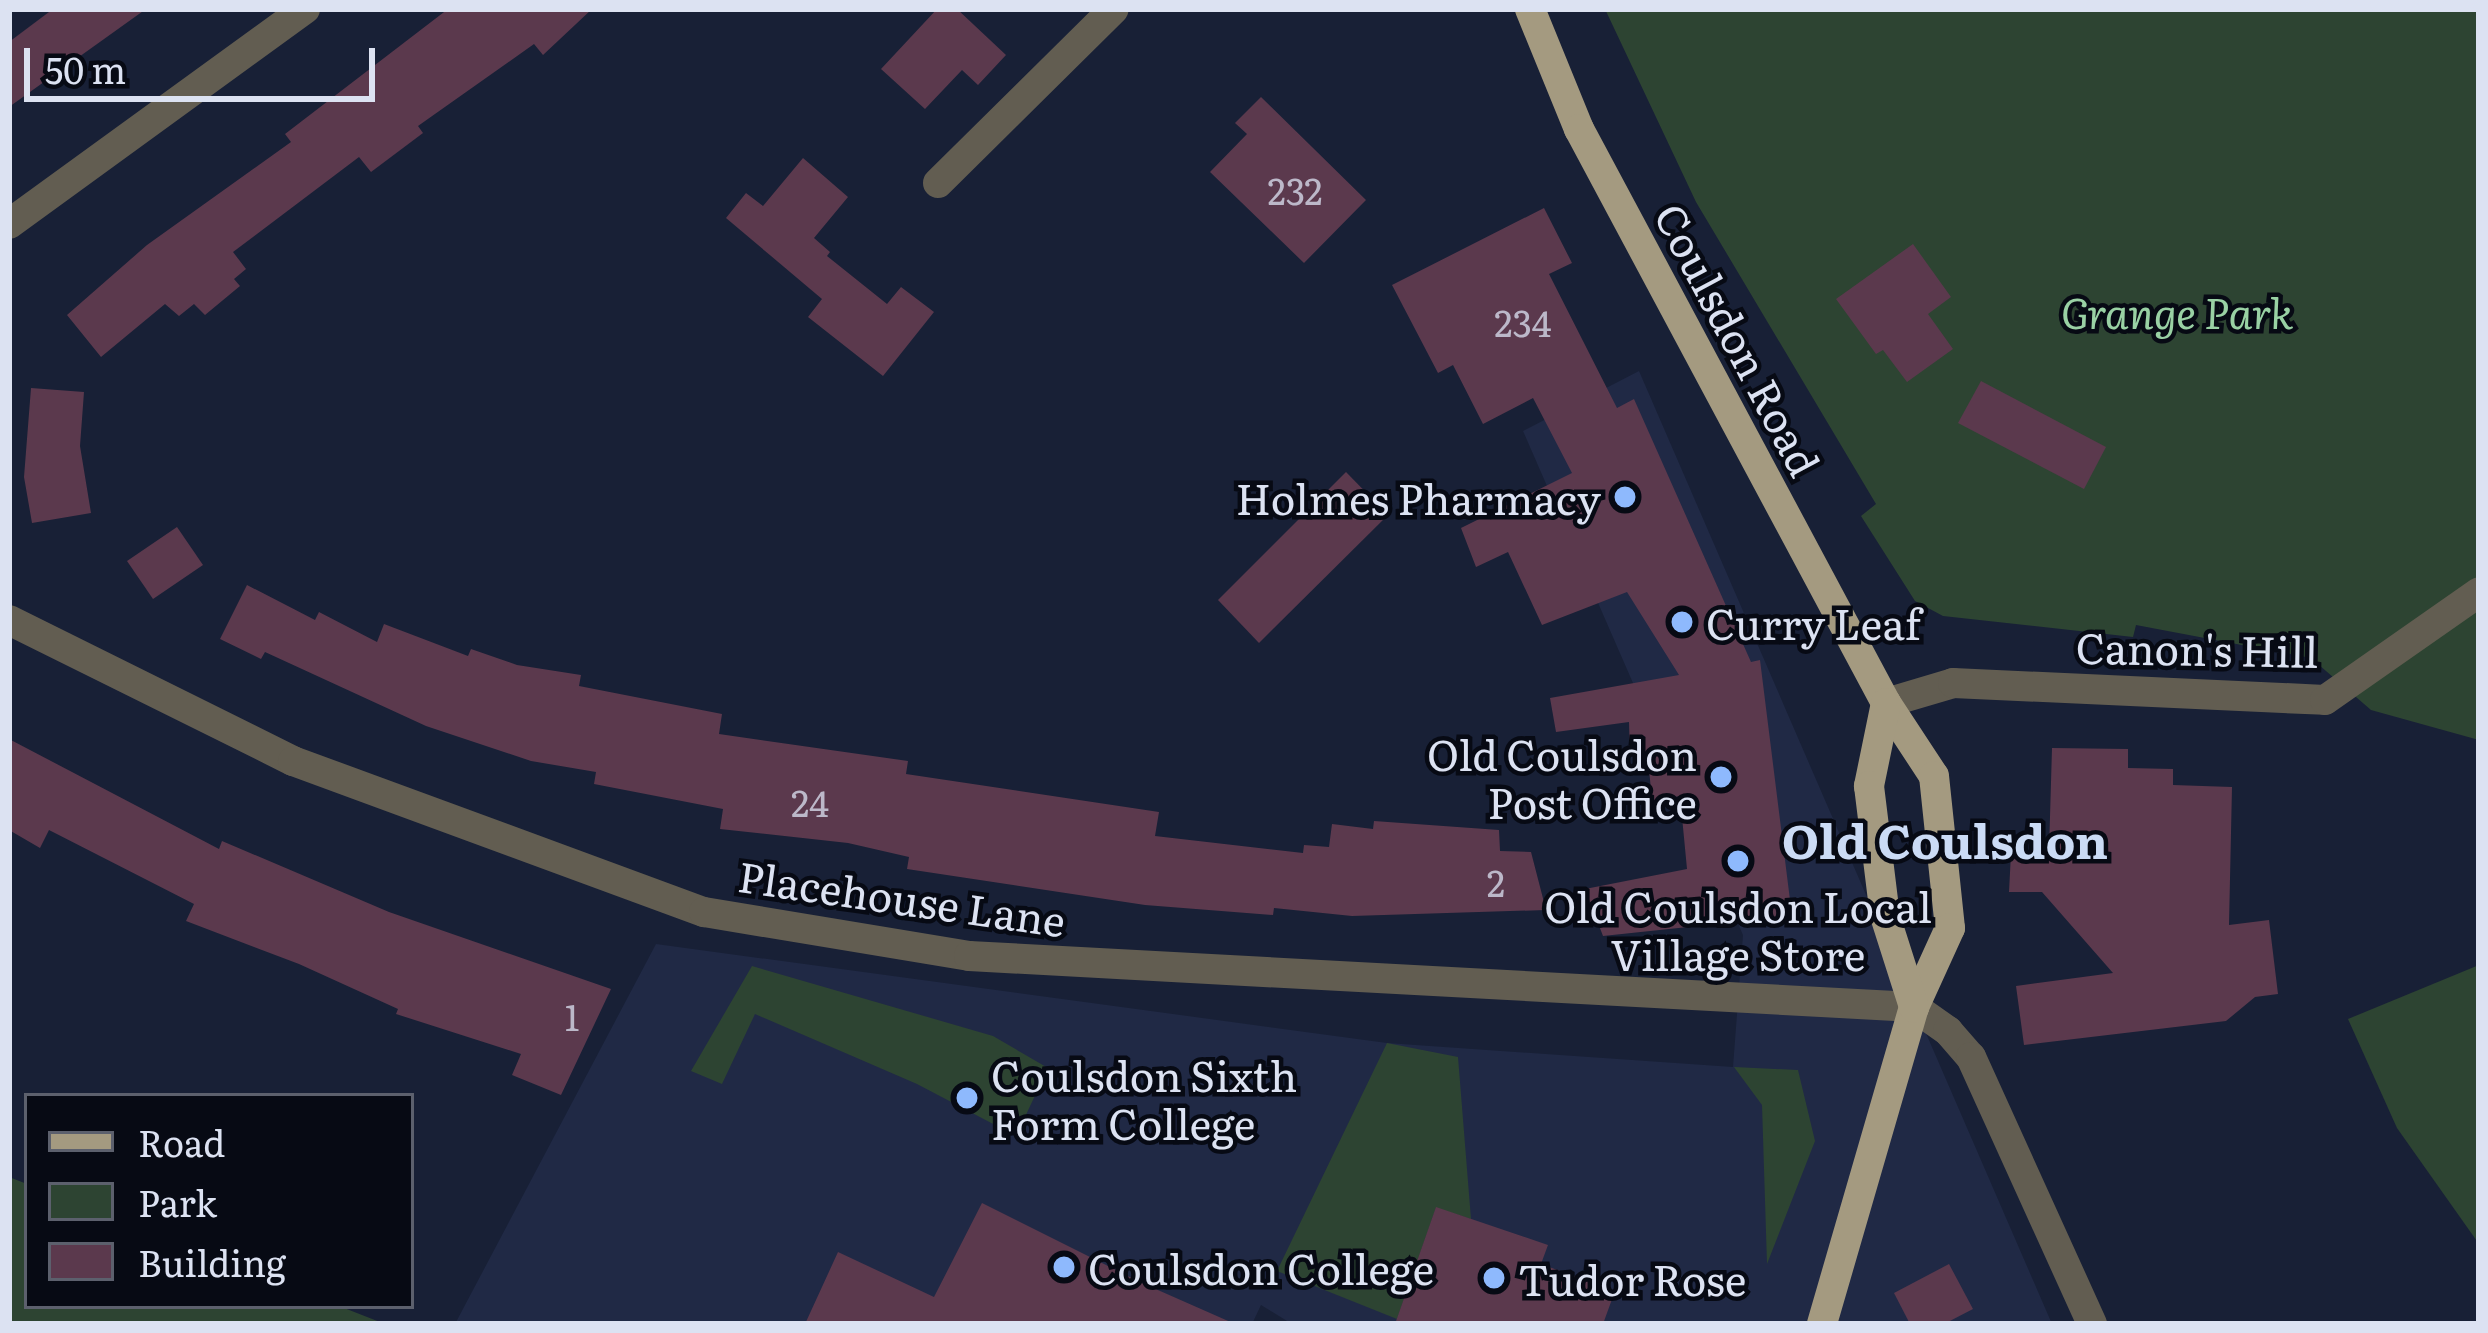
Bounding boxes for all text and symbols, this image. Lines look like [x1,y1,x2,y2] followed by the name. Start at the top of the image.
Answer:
[30,24,381,98] scale bar
[45,42,126,95] text: 50 m
[1268,168,1322,212] house number: 232
[1646,194,1832,484] street label: Coulsdon Road
[2061,286,2293,336] park label: Grange Park
[1494,300,1552,344] house number: 234
[1236,472,1601,522] place label: Holmes Pharmacy
[1612,484,1638,510] marker: Holmes Pharmacy
[1706,597,1921,647] place label: Curry Leaf
[1669,609,1695,635] marker: Curry Leaf
[2075,621,2319,675] street label: Canon's Hill
[1427,728,1697,826] place label: Old Coulsdon Post Office
[1708,764,1734,790] marker: Old Coulsdon Post Office
[791,780,829,824] house number: 24
[1782,810,2108,868] district label: Old Coulsdon
[1725,848,1751,874] marker: Old Coulsdon Local Village Store
[735,849,1069,945] street label: Placehouse Lane
[1487,860,1505,904] house number: 2
[1544,880,1932,978] place label: Old Coulsdon Local Village Store
[565,994,579,1038] house number: 1
[991,1049,1297,1148] place label: Coulsdon Sixth Form College
[954,1085,980,1111] marker: Coulsdon Sixth Form College
[24,1093,414,1309] legend
[138,1115,225,1168] text: Road
[138,1175,217,1228] text: Park
[138,1235,286,1288] text: Building
[1088,1242,1434,1292] place label: Coulsdon College
[1518,1253,1746,1303] place label: Tudor Rose
[1051,1254,1077,1280] marker: Coulsdon College
[1481,1265,1507,1291] marker: Tudor Rose

